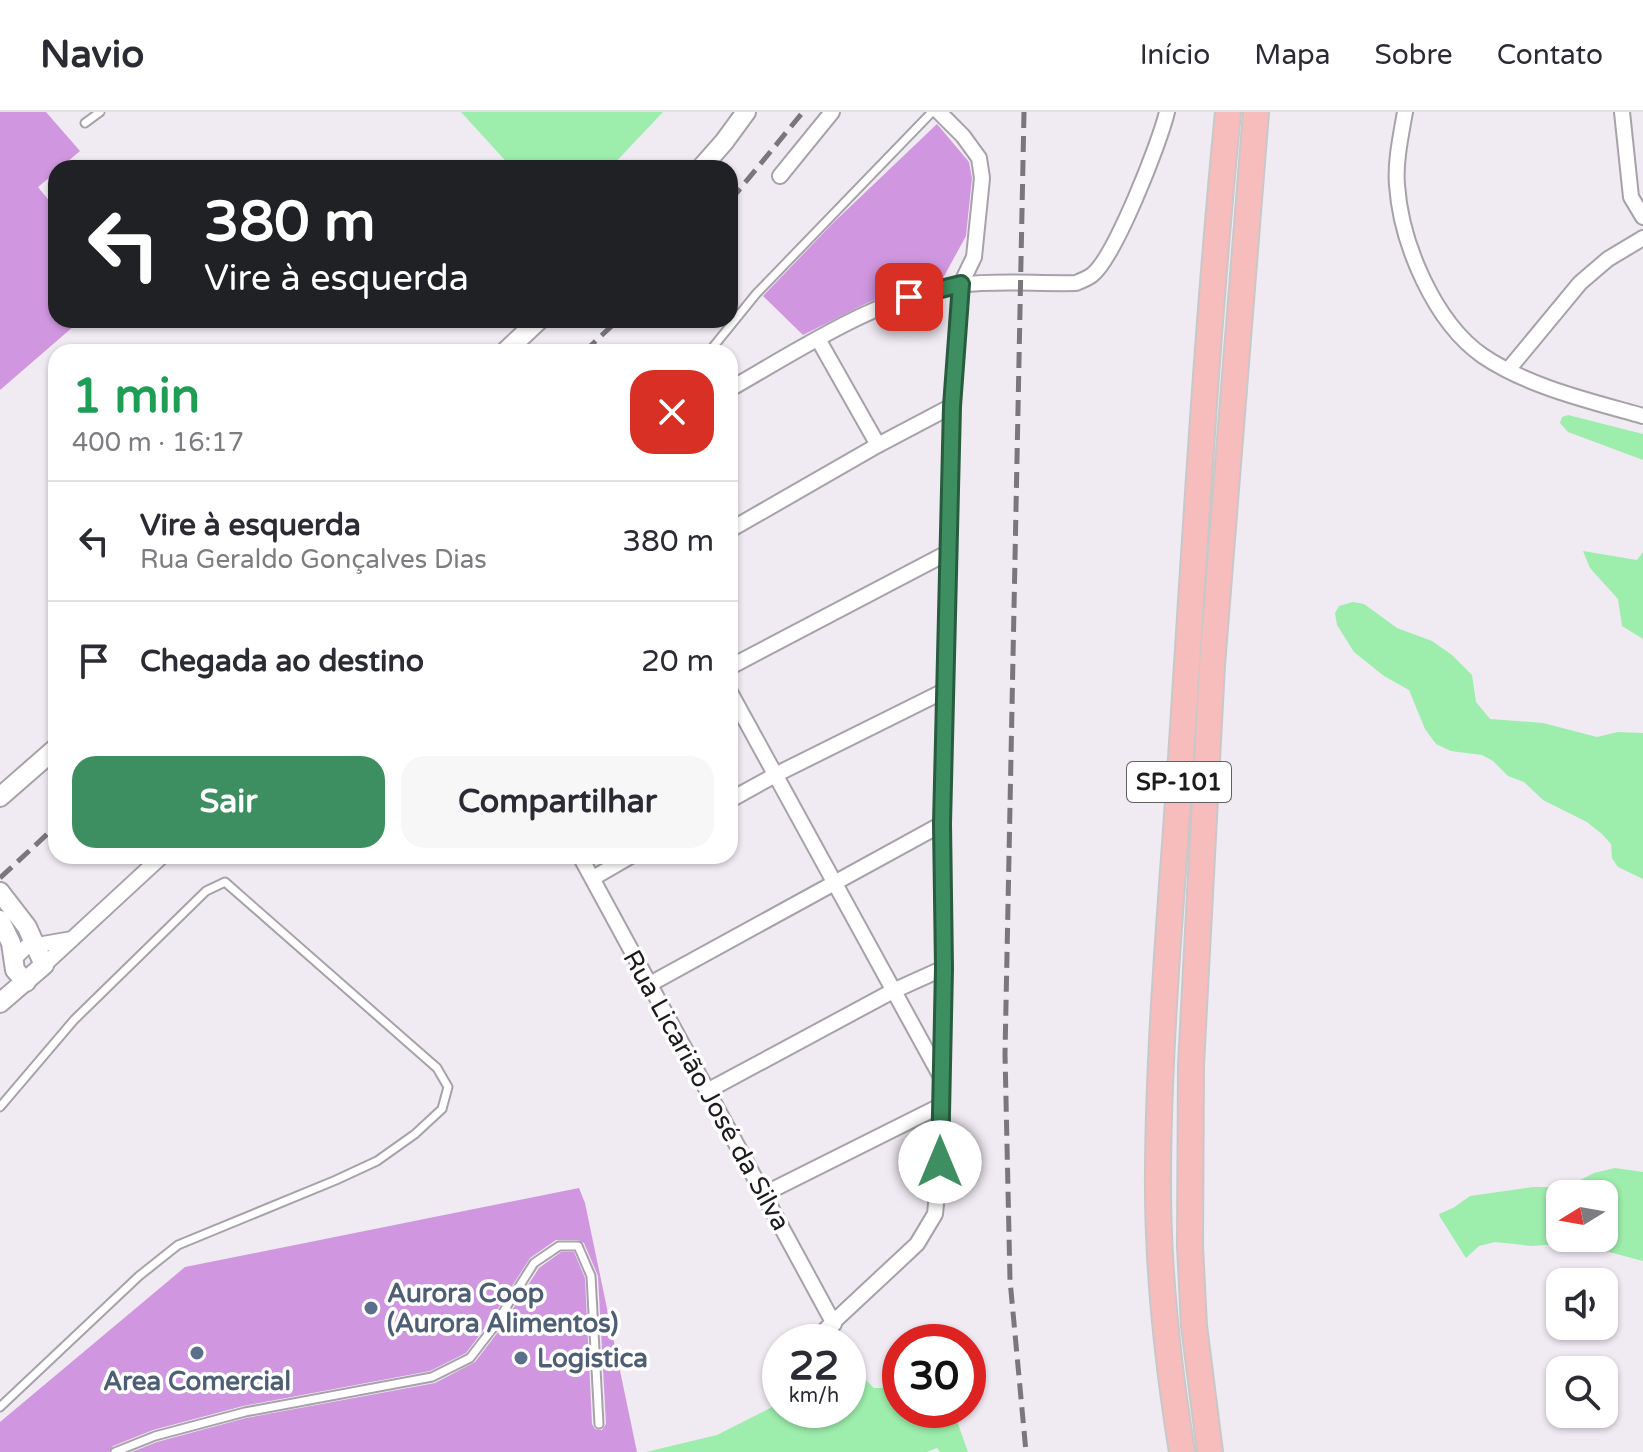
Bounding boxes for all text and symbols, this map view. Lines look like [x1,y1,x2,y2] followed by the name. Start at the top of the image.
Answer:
[40,32,144,78] text: Navio
[1140,38,1210,72] text: Início
[1254,38,1331,72] text: Mapa
[1375,38,1453,72] text: Sobre
[1497,38,1603,72] text: Contato
[204,189,375,256] text: 380 m
[72,192,176,296] icon: left
[204,257,469,300] text: Vire à esquerda
[875,263,943,331] pin
[887,275,931,319] icon: arrive
[72,368,200,426] text: 1 min
[630,370,714,454] button: close
[72,427,244,458] text: 400 m · 16:17
[140,507,361,544] text: Vire à esquerda
[72,519,116,563] icon: left
[622,523,714,560] text: 380 m
[140,544,487,575] text: Rua Geraldo Gonçalves Dias
[72,639,116,683] icon: arrive
[140,643,424,680] text: Chegada ao destino
[641,643,714,680] text: 20 m
[72,756,385,848] button: Sair
[401,756,714,848] button: Compartilhar
[1127,762,1231,802] road number: SP-101
[616,945,797,1236] street label: Rua Licarião José da Silva
[898,1120,982,1204] position arrow
[1546,1180,1618,1252] north arrow
[1546,1180,1618,1428] map controls
[1546,1268,1618,1340] button: sound
[387,1278,618,1339] place label: Aurora Coop (Aurora Alimentos)
[362,1299,380,1317] marker: Aurora Coop (Aurora Alimentos)
[882,1324,986,1428] speed limit sign: 30
[789,1342,839,1390] text: 22
[537,1343,648,1374] place label: Logistica
[188,1344,206,1362] marker: Area Comercial
[512,1349,530,1367] marker: Logistica
[1546,1356,1618,1428] button: search
[103,1366,291,1397] place label: Area Comercial
[789,1384,839,1408] text: km/h

